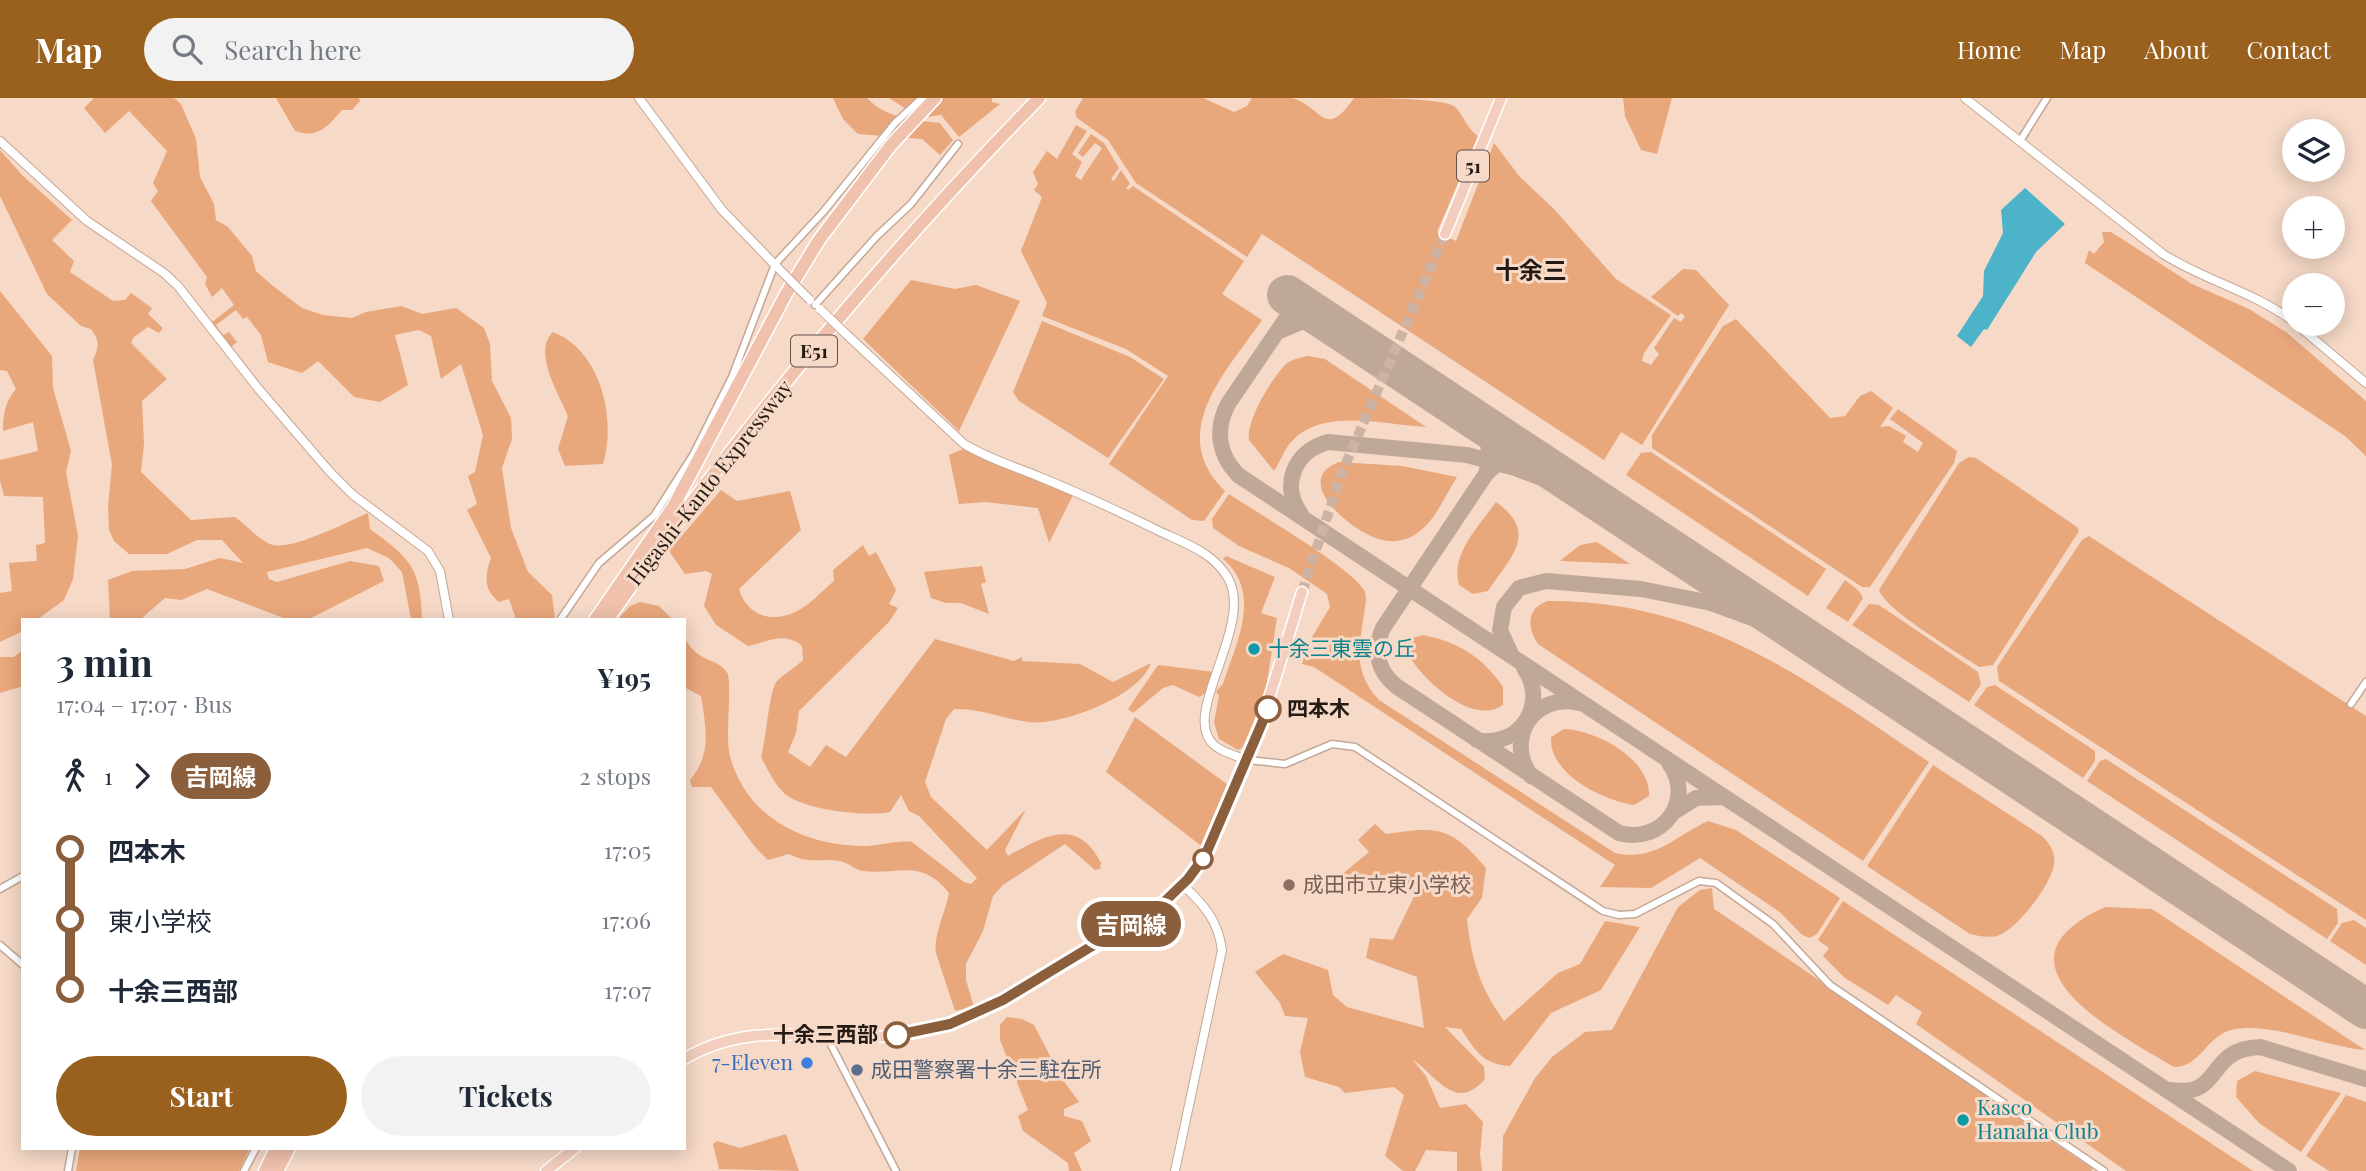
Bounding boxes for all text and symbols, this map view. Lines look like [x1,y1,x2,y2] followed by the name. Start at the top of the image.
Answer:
[144,18,634,81] search box
[35,27,102,71] text: Map
[168,30,206,68] icon: search
[224,32,362,67] text: Search here
[1957,33,2021,65] text: Home
[2059,33,2106,65] text: Map
[2144,33,2208,65] text: About
[2246,33,2331,65] text: Contact
[2282,119,2345,336] map controls
[2282,119,2345,182] button: layers
[1457,150,1489,181] road number: 51
[2282,196,2345,259] button: +
[1495,253,1567,285] district label: 十余三
[2282,273,2345,336] button: −
[791,336,837,366] road number: E51
[619,373,798,590] street label: Higashi-Kanto Expressway
[1268,633,1415,661] place label: 十余三東雲の丘
[56,636,153,687] text: 3 min
[1246,641,1262,657] marker: 十余三東雲の丘
[597,660,651,695] text: ¥195
[56,688,232,719] text: 17:04 – 17:07 · Bus
[1287,693,1350,721] place label: 四本木
[1255,696,1281,722] marker: 四本木
[56,757,94,795] icon: walk
[123,757,161,795] icon: forward
[104,760,113,791] text: 1
[185,760,257,792] text: 吉岡線
[580,760,651,791] text: 2 stops
[108,833,186,868] text: 四本木
[604,834,651,865] text: 17:05
[1193,849,1213,869] unlabelled marker
[1303,869,1471,897] place label: 成田市立東小学校
[1281,877,1297,893] marker: 成田市立東小学校
[1091,901,1171,947] line badge: 吉岡線
[108,903,212,938] text: 東小学校
[601,904,651,935] text: 17:06
[1095,908,1167,940] text: 吉岡線
[108,973,238,1008] text: 十余三西部
[604,974,651,1005] text: 17:07
[773,1019,878,1047] place label: 十余三西部
[884,1022,910,1048] marker: 十余三西部
[712,1047,793,1075] place label: 7-Eleven
[871,1054,1102,1082] place label: 成田警察署十余三駐在所
[799,1055,815,1071] marker: 7-Eleven
[56,1056,347,1136] button: Start
[361,1056,651,1136] button: Tickets
[849,1062,865,1078] marker: 成田警察署十余三駐在所
[1977,1092,2099,1144] place label: Kasco Hanaha Club
[1955,1112,1971,1128] marker: Kasco Hanaha Club

